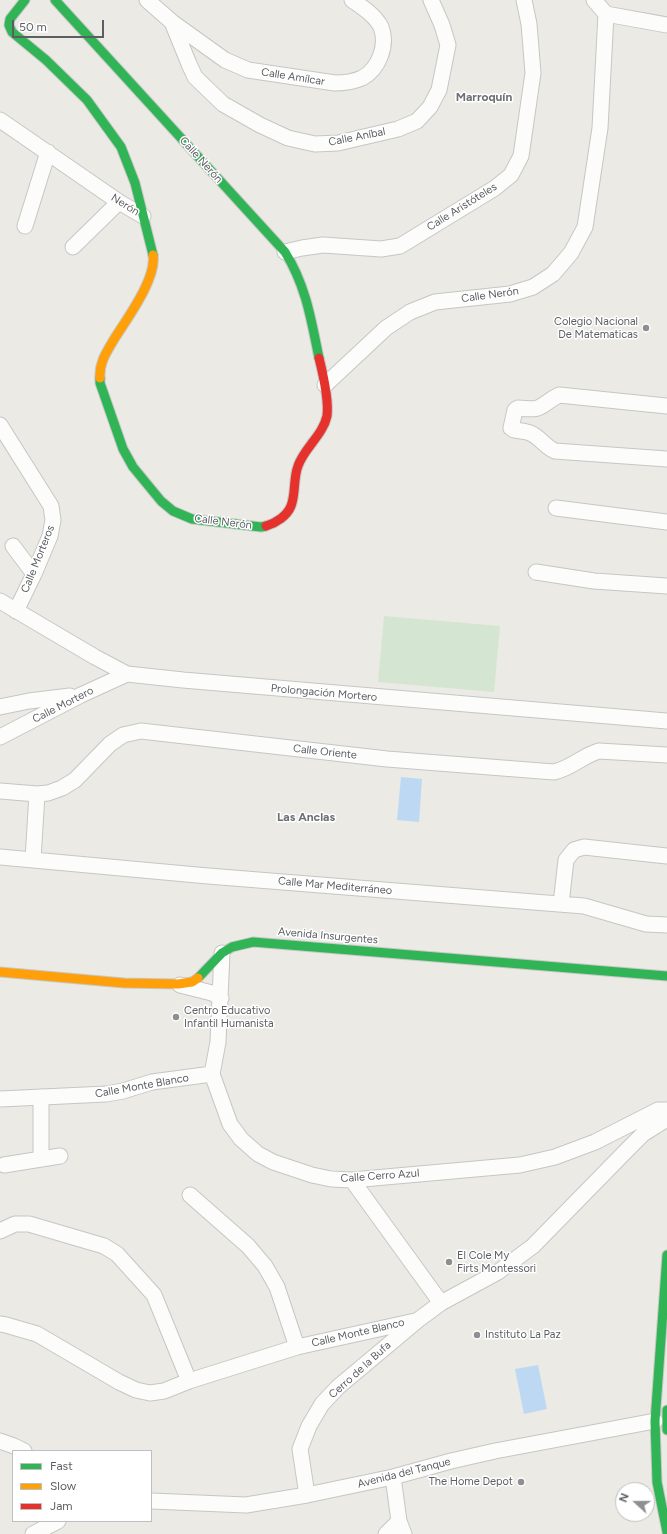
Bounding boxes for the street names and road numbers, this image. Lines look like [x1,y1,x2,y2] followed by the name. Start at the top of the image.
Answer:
[260,65,326,89] street label: Calle Amílcar
[327,125,387,149] street label: Calle Aníbal
[177,134,225,186] street label: Calle Nerón
[425,180,499,234] street label: Calle Aristóteles
[108,191,142,219] street label: Nerón
[460,284,520,306] street label: Calle Nerón
[193,512,253,532] street label: Calle Nerón
[18,523,58,595] street label: Calle Morteros
[270,682,378,704] street label: Prolongación Mortero
[30,684,96,726] street label: Calle Mortero
[292,742,358,762] street label: Calle Oriente
[277,874,393,898] street label: Calle Mar Mediterráneo
[277,925,379,947] street label: Avenida Insurgentes
[94,1071,190,1101] street label: Calle Monte Blanco
[340,1167,420,1185] street label: Calle Cerro Azul
[310,1316,406,1350] street label: Calle Monte Blanco
[326,1339,394,1401] street label: Cerro de la Bufa
[356,1455,452,1491] street label: Avenida del Tanque

